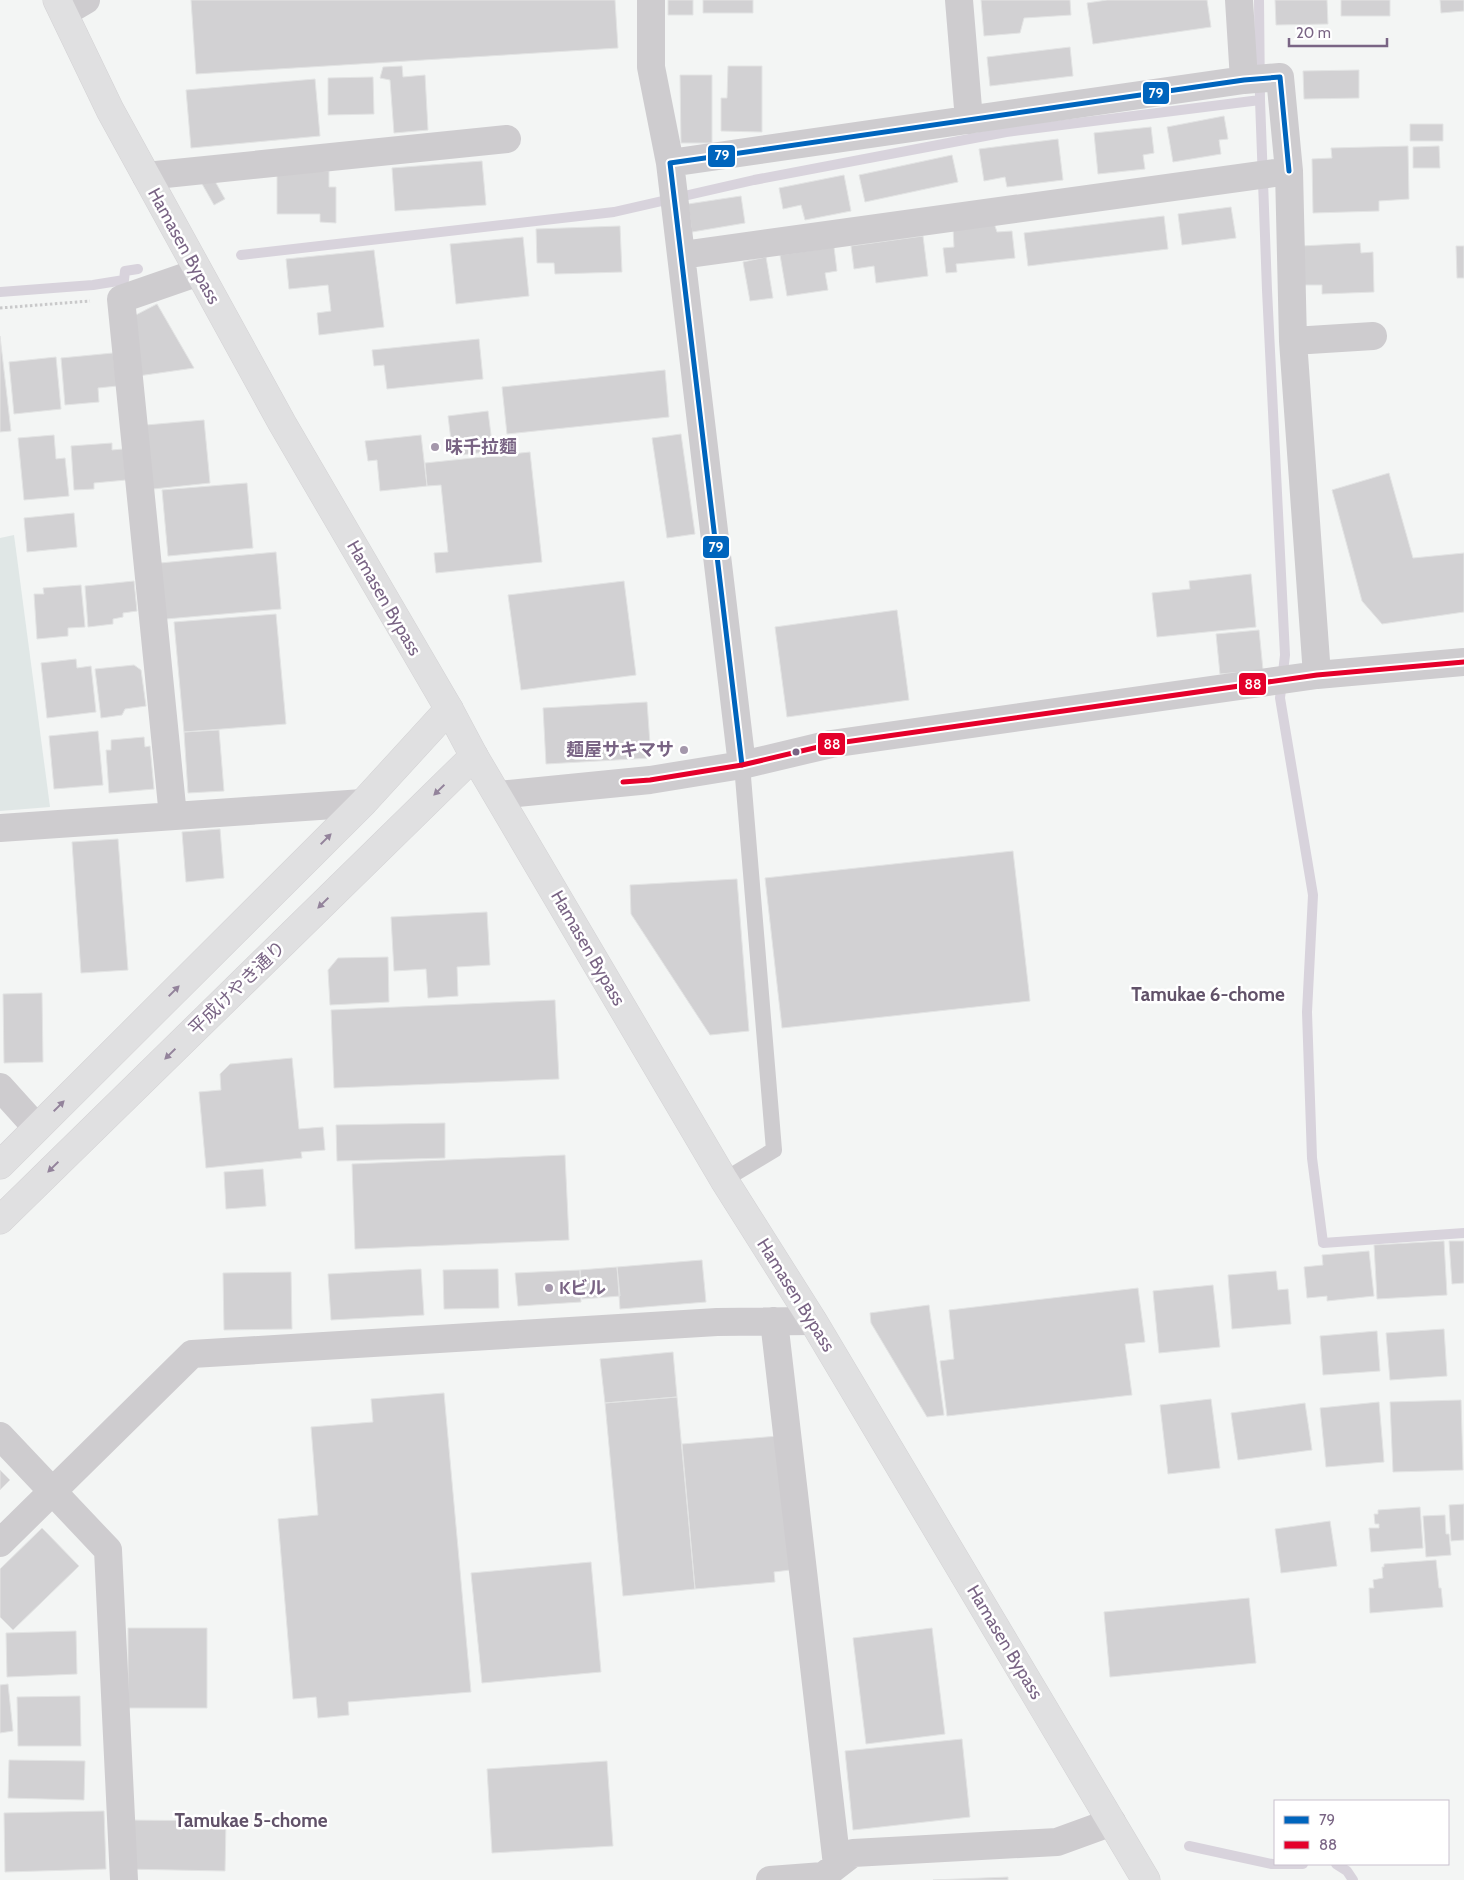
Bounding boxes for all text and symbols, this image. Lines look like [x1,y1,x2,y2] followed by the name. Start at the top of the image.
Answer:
[1289,15,1386,47] scale bar
[1296,24,1331,42] text: 20 m
[1142,81,1170,105] line badge: 79
[1148,84,1164,102] text: 79
[707,144,736,168] line badge: 79
[714,146,730,164] text: 79
[143,184,225,308] street label: Hamasen Bypass
[445,436,517,458] place label: 味千拉麵
[429,441,441,453] marker: 味千拉麵
[702,535,730,559] line badge: 79
[342,536,426,660] street label: Hamasen Bypass
[708,538,724,556] text: 79
[1238,672,1267,696] line badge: 88
[1245,675,1261,693] text: 88
[817,732,846,756] line badge: 88
[824,735,840,753] text: 88
[566,739,674,761] place label: 麺屋サキマサ
[678,744,690,756] marker: 麺屋サキマサ
[791,747,801,757] unlabelled marker
[434,783,446,795] one-way arrow
[320,833,332,845] one-way arrow
[546,886,630,1010] street label: Hamasen Bypass
[318,897,330,909] one-way arrow
[184,936,290,1040] street label: 平成けやき通り
[1131,983,1285,1006] district label: Tamukae 6-chome
[168,985,180,997] one-way arrow
[164,1048,176,1060] one-way arrow
[53,1100,65,1112] one-way arrow
[48,1161,60,1173] one-way arrow
[752,1234,840,1356] street label: Hamasen Bypass
[559,1277,606,1299] place label: Kビル
[543,1282,555,1294] marker: Kビル
[962,1581,1048,1703] street label: Hamasen Bypass
[1274,1800,1449,1865] legend
[175,1809,328,1832] district label: Tamukae 5-chome
[1319,1811,1335,1829] text: 79
[1319,1836,1337,1854] text: 88

